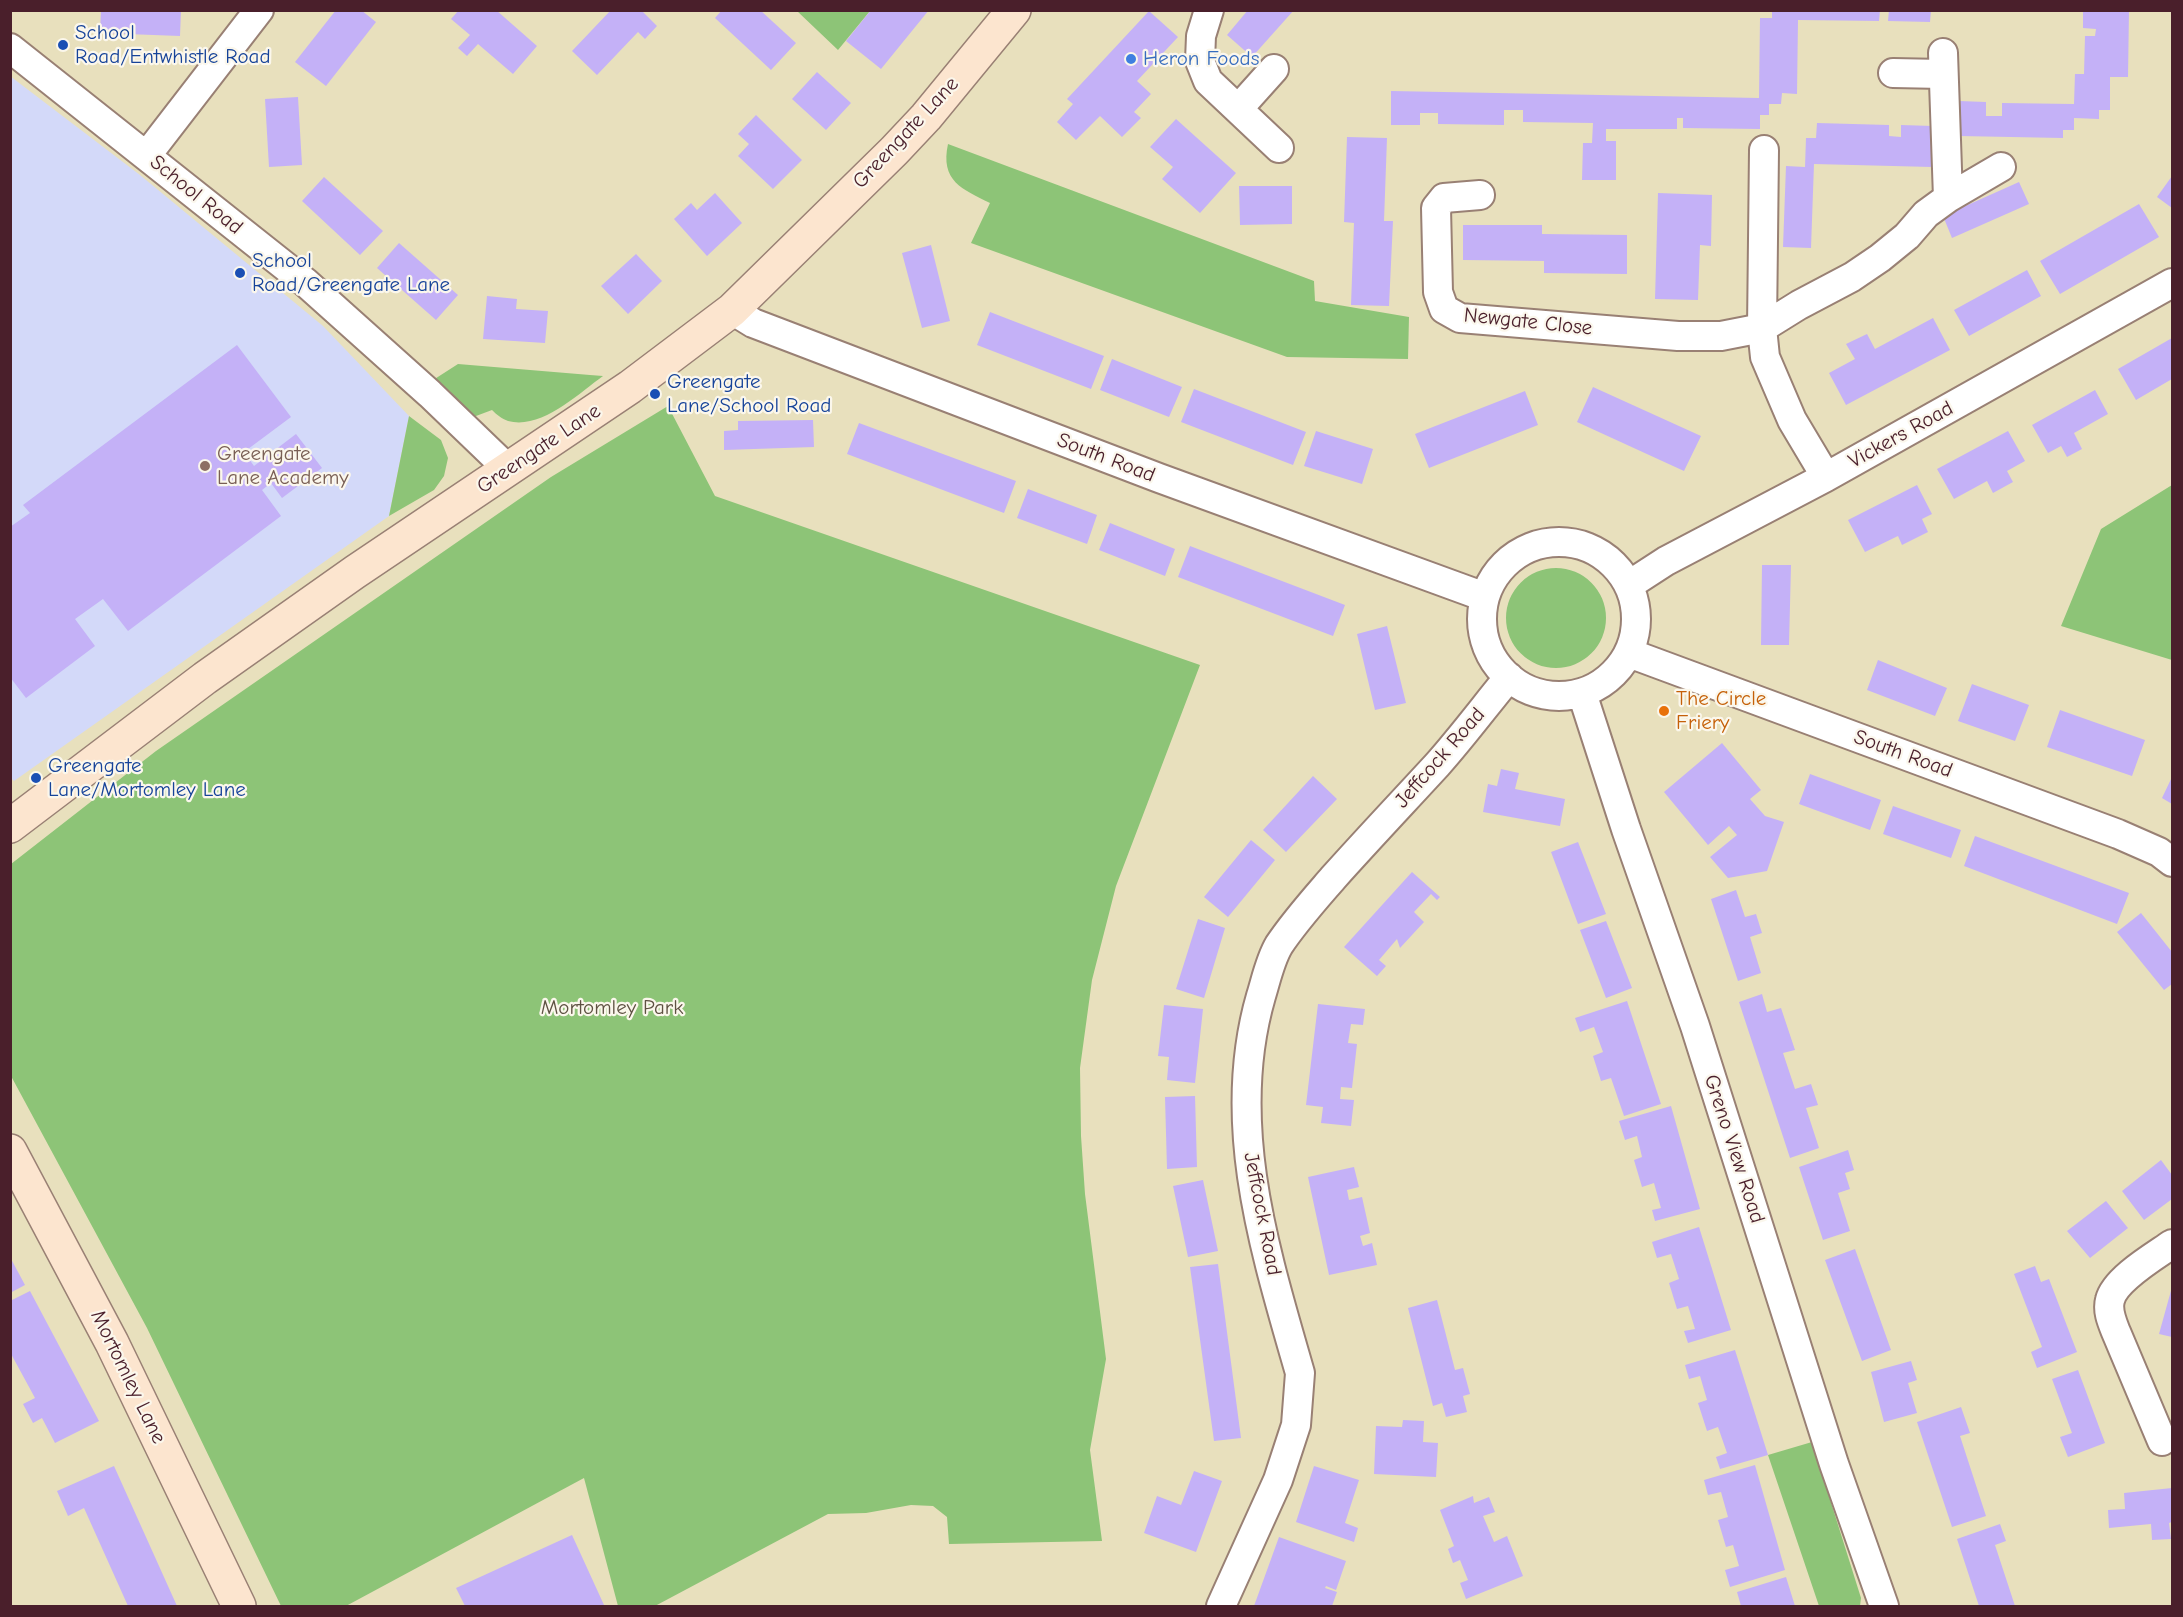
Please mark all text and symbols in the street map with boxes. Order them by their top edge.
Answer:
place label: School Road/Entwhistle Road [75,20,271,70]
marker: School Road/Entwhistle Road [56,38,70,52]
place label: Heron Foods [1143,46,1259,72]
marker: Heron Foods [1124,52,1138,66]
street label: Greengate Lane [848,72,964,194]
street label: School Road [144,150,248,240]
place label: School Road/Greengate Lane [252,248,450,298]
marker: School Road/Greengate Lane [233,266,247,280]
street label: Newgate Close [1463,303,1593,341]
place label: Greengate Lane/School Road [667,369,831,419]
marker: Greengate Lane/School Road [648,387,662,401]
street label: Vickers Road [1844,396,1958,474]
street label: Greengate Lane [472,398,606,500]
street label: South Road [1053,428,1159,488]
place label: Greengate Lane Academy [217,441,349,491]
marker: Greengate Lane Academy [198,459,212,473]
place label: The Circle Friery [1676,686,1766,736]
street label: Jeffcock Road [1390,703,1490,813]
marker: The Circle Friery [1657,704,1671,718]
street label: South Road [1850,725,1956,783]
place label: Greengate Lane/Mortomley Lane [48,753,246,803]
marker: Greengate Lane/Mortomley Lane [29,771,43,785]
park label: Mortomley Park [541,995,683,1021]
street label: Greno View Road [1698,1072,1770,1226]
street label: Jeffcock Road [1238,1150,1286,1278]
street label: Mortomley Lane [85,1306,171,1448]

